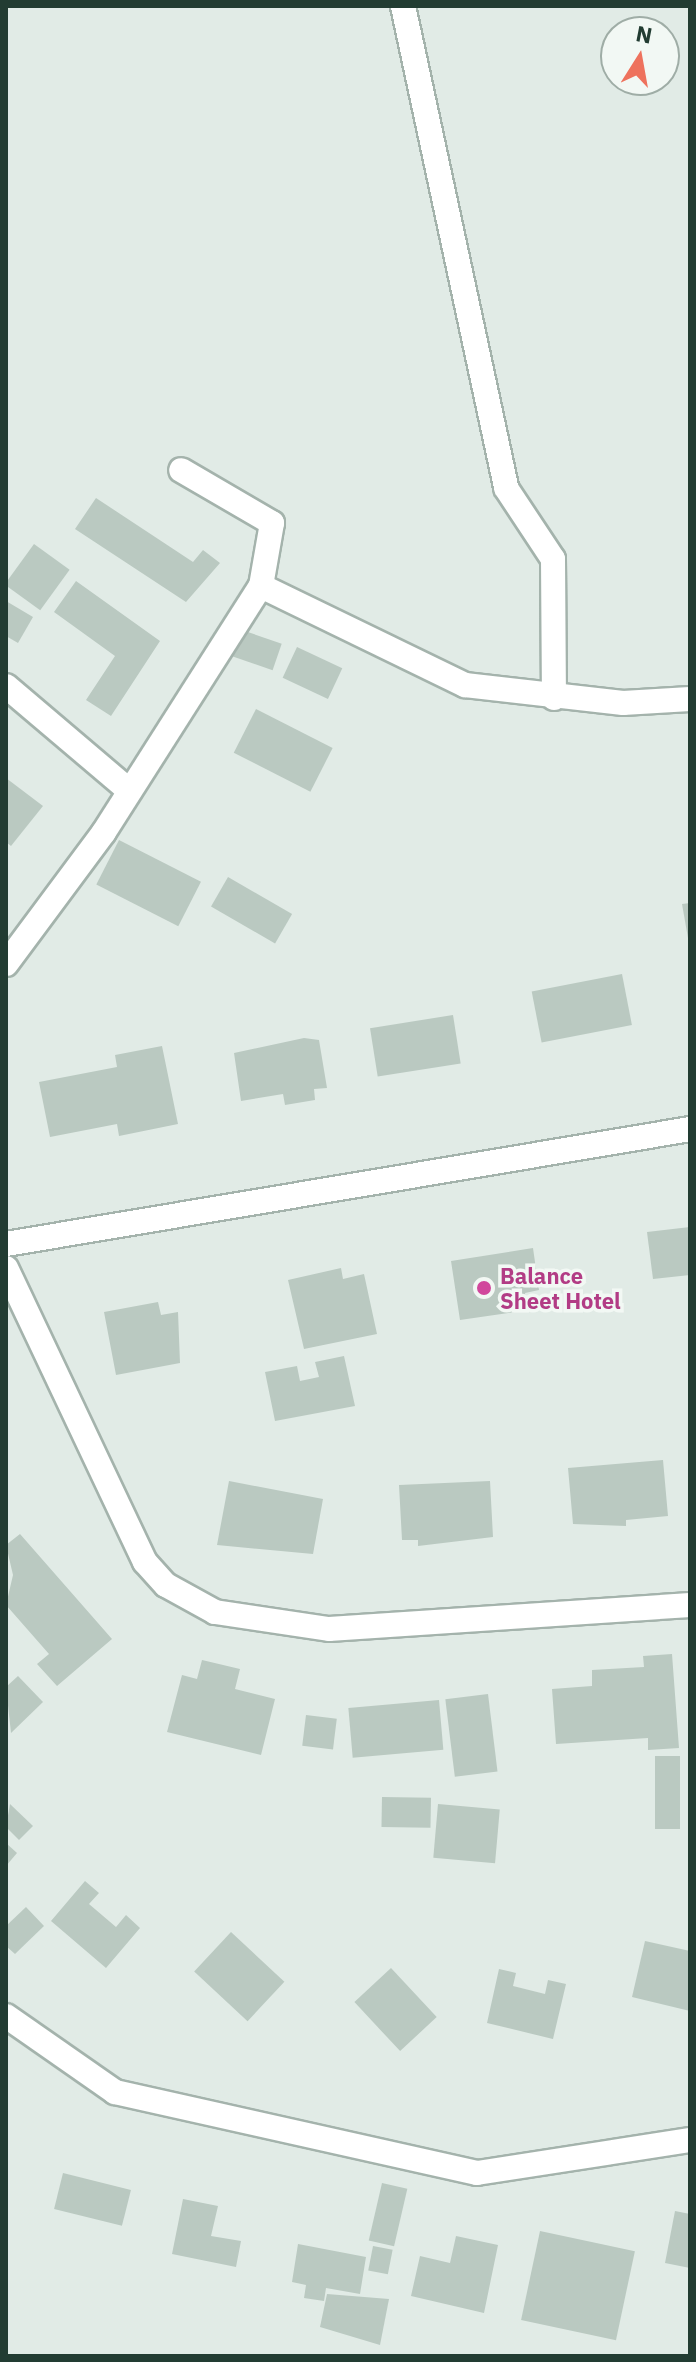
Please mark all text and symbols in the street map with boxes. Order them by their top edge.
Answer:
north arrow [600,16,680,96]
text: N [634,18,655,50]
place label: Balance Sheet Hotel [500,1262,621,1314]
marker: Balance Sheet Hotel [475,1279,493,1297]

